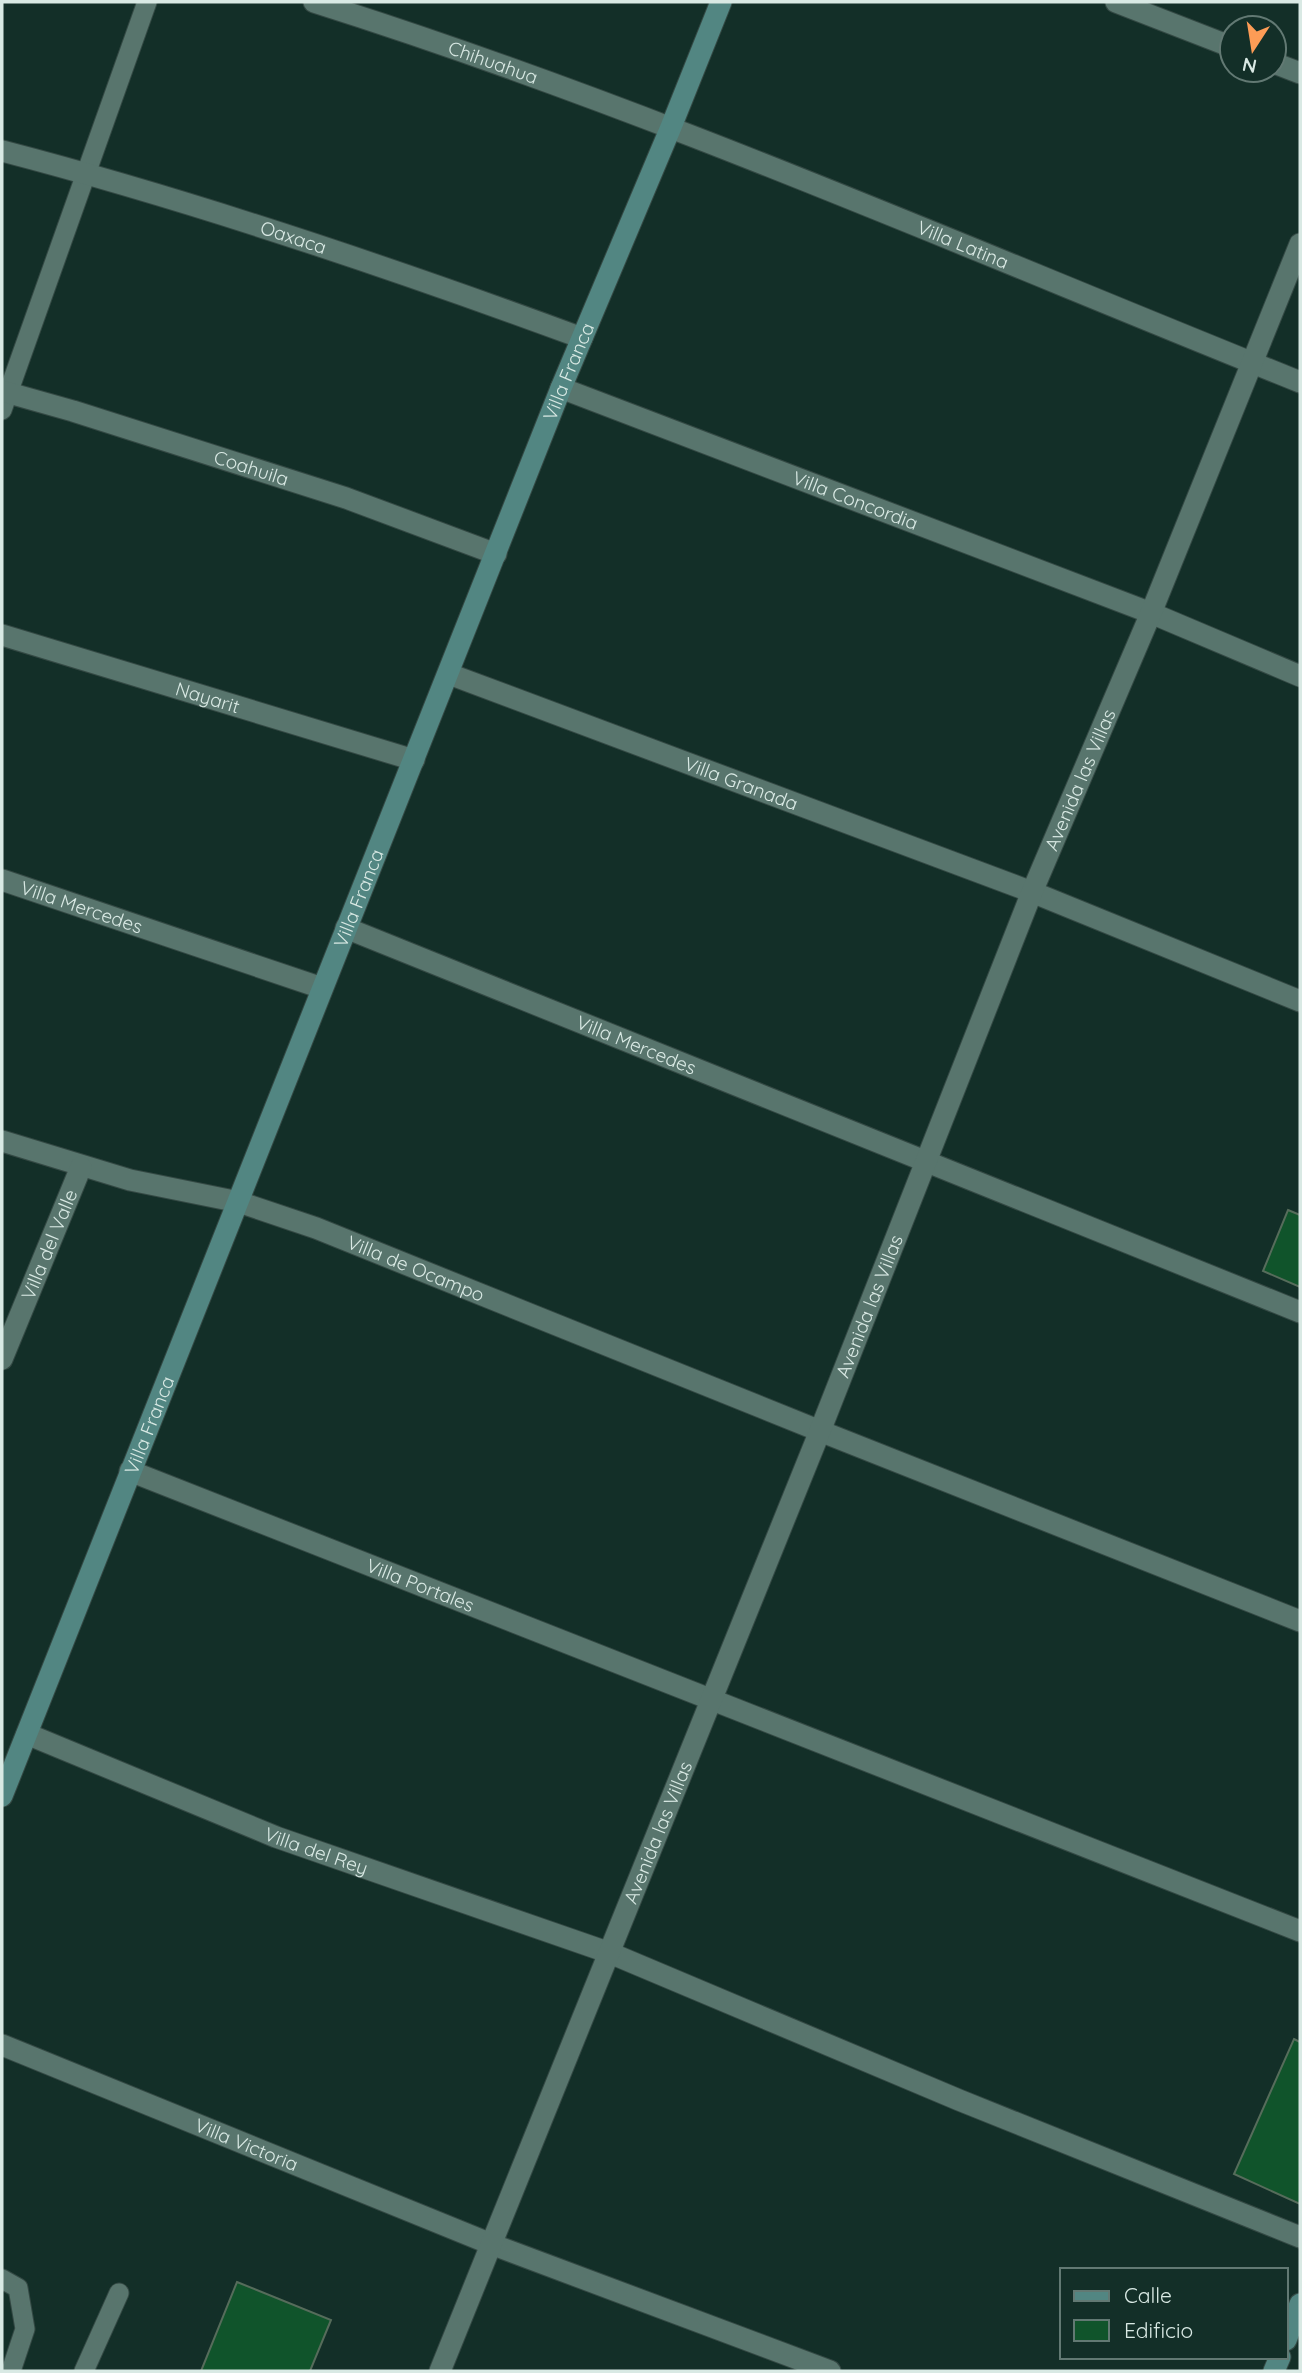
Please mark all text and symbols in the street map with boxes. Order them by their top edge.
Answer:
north arrow [1218,14,1288,84]
street label: Chihuahua [445,35,541,89]
text: N [1240,52,1259,79]
street label: Oaxaca [257,215,330,259]
street label: Villa Latina [914,215,1012,274]
street label: Villa Franca [537,319,599,424]
street label: Coahuila [211,445,292,491]
street label: Villa Concordia [789,465,921,535]
street label: Nayarit [173,676,243,718]
street label: Avenida las Villas [1039,705,1121,854]
street label: Villa Granada [681,751,801,815]
street label: Villa Franca [328,846,389,951]
street label: Villa Mercedes [17,875,146,939]
street label: Villa Mercedes [573,1010,700,1080]
street label: Villa del Valle [16,1186,83,1303]
street label: Villa de Ocampo [344,1230,488,1307]
street label: Avenida las Villas [830,1231,908,1381]
street label: Villa Franca [119,1373,180,1478]
street label: Villa Portales [363,1553,478,1617]
street label: Avenida las Villas [618,1757,697,1907]
street label: Villa del Rey [261,1822,371,1880]
street label: Villa Victoria [191,2113,302,2176]
legend [1060,2268,1288,2359]
text: Calle [1124,2282,1172,2308]
text: Edificio [1124,2317,1193,2343]

